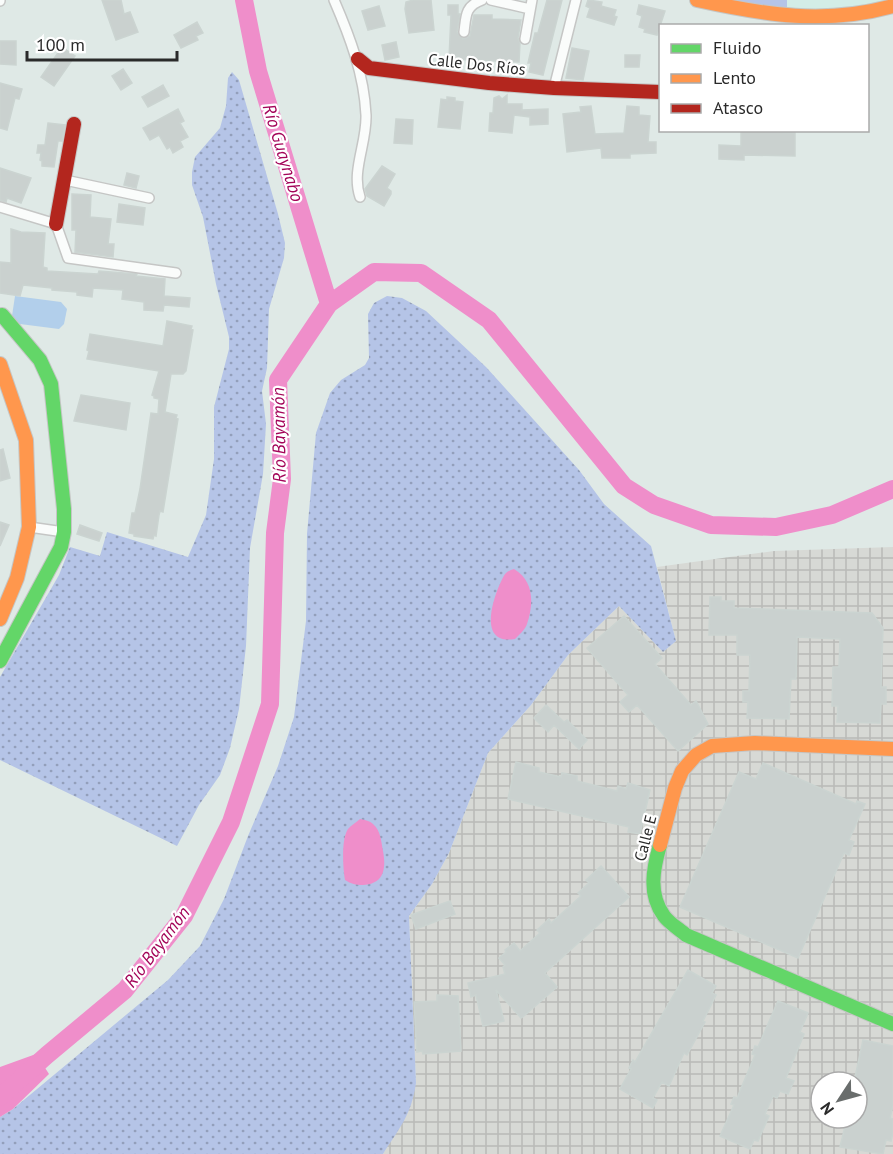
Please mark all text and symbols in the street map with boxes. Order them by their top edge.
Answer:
scale bar [27,24,177,62]
legend [659,24,869,132]
text: 100 m [36,33,85,56]
text: Fluido [713,36,761,59]
street label: Calle Dos Ríos [427,49,527,79]
text: Lento [713,66,756,89]
text: Atasco [713,96,763,119]
water label: Río Guaynabo [258,101,309,205]
water label: Río Bayamón [266,387,291,483]
street label: Calle E [630,813,660,863]
water label: Río Bayamón [119,902,195,992]
north arrow [809,1070,869,1130]
text: N [816,1099,838,1119]

